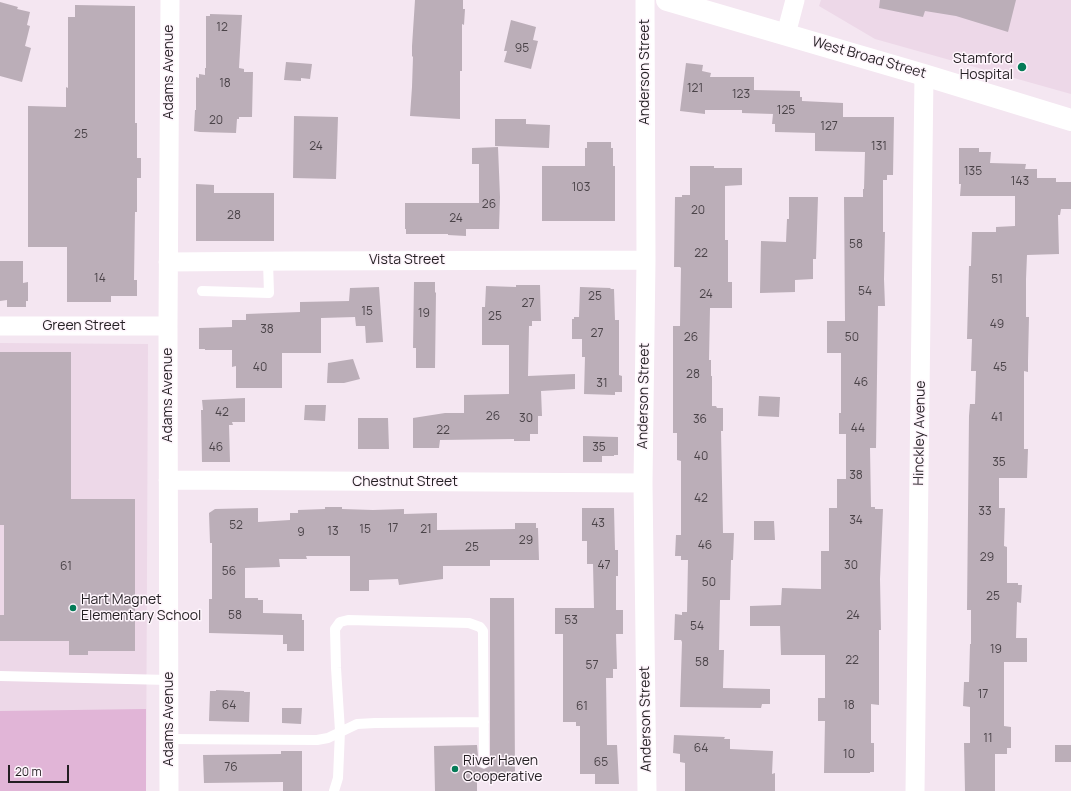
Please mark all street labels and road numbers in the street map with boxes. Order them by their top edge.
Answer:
street label: Anderson Street [637,19,653,125]
street label: Adams Avenue [161,25,177,119]
street label: West Broad Street [810,34,928,82]
street label: Vista Street [369,252,445,268]
street label: Green Street [42,318,126,334]
street label: Anderson Street [635,343,653,449]
street label: Adams Avenue [160,348,176,442]
street label: Hinckley Avenue [911,380,929,486]
street label: Chestnut Street [352,474,458,490]
street label: Anderson Street [637,666,655,772]
street label: Adams Avenue [161,672,177,766]

